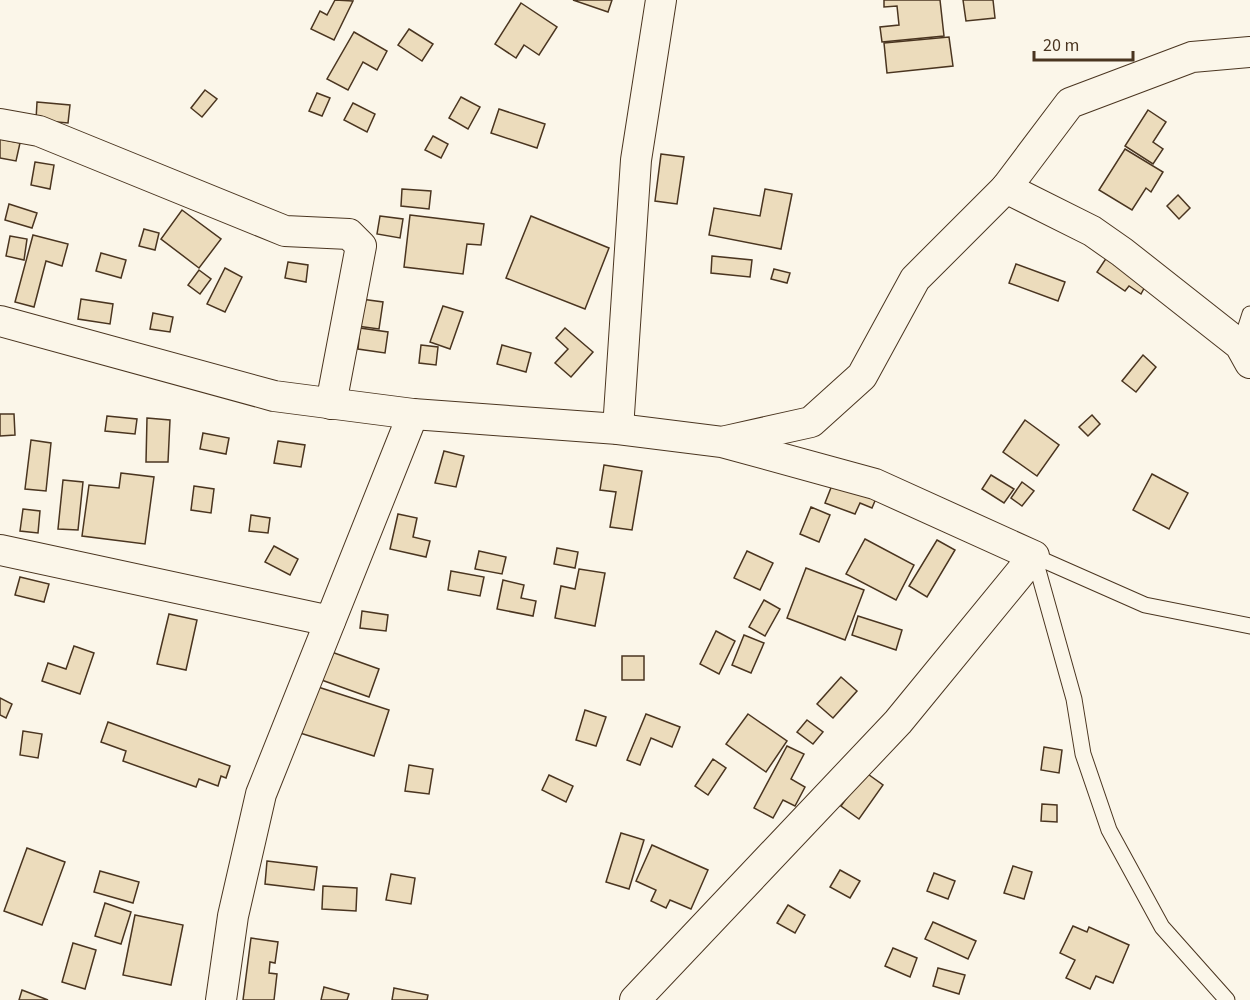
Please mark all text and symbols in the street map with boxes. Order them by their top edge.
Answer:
scale bar [1034,24,1133,62]
text: 20 m [1043,33,1079,58]

